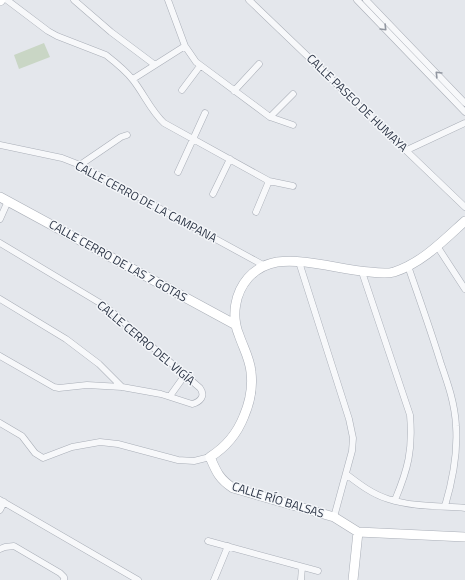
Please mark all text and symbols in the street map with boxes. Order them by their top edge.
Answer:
one-way arrow [380,23,387,31]
street label: CALLE PASEO DE HUMAYA [302,49,412,156]
one-way arrow [436,72,443,79]
street label: CALLE CERRO DE LA CAMPANA [72,156,221,247]
street label: CALLE CERRO DE LAS 7 GOTAS [46,215,191,307]
street label: CALLE CERRO DEL VIGÍA [93,296,200,389]
street label: CALLE RÍO BALSAS [230,476,327,523]

